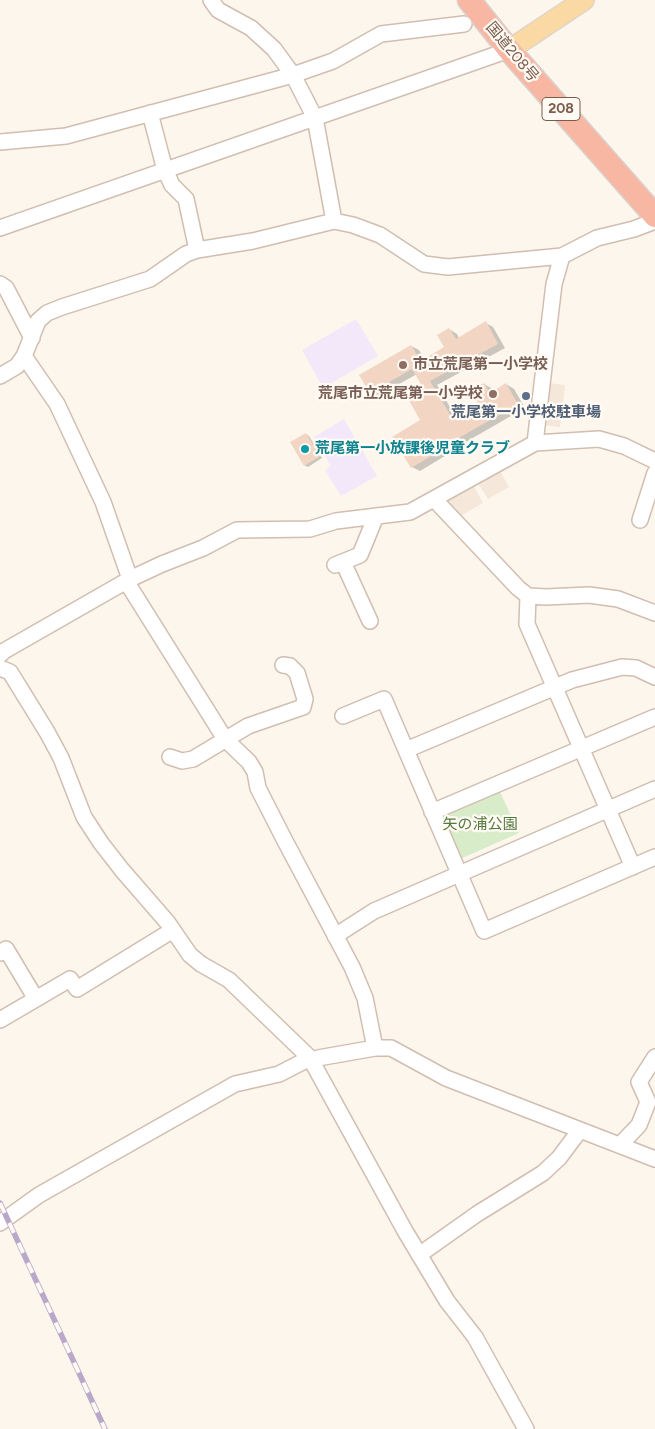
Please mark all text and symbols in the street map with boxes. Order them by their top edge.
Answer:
street label: 国道208号 [482,19,542,85]
road number: 208 [542,98,580,120]
place label: 市立荒尾第一小学校 [413,356,548,374]
marker: 市立荒尾第一小学校 [397,359,409,371]
place label: 荒尾市立荒尾第一小学校 [318,385,483,403]
marker: 荒尾市立荒尾第一小学校 [487,388,499,400]
marker: 荒尾第一小学校駐車場 [520,390,532,402]
place label: 荒尾第一小学校駐車場 [451,404,601,422]
place label: 荒尾第一小放課後児童クラブ [315,440,510,458]
marker: 荒尾第一小放課後児童クラブ [299,443,311,455]
park label: 矢の浦公園 [443,816,517,834]

